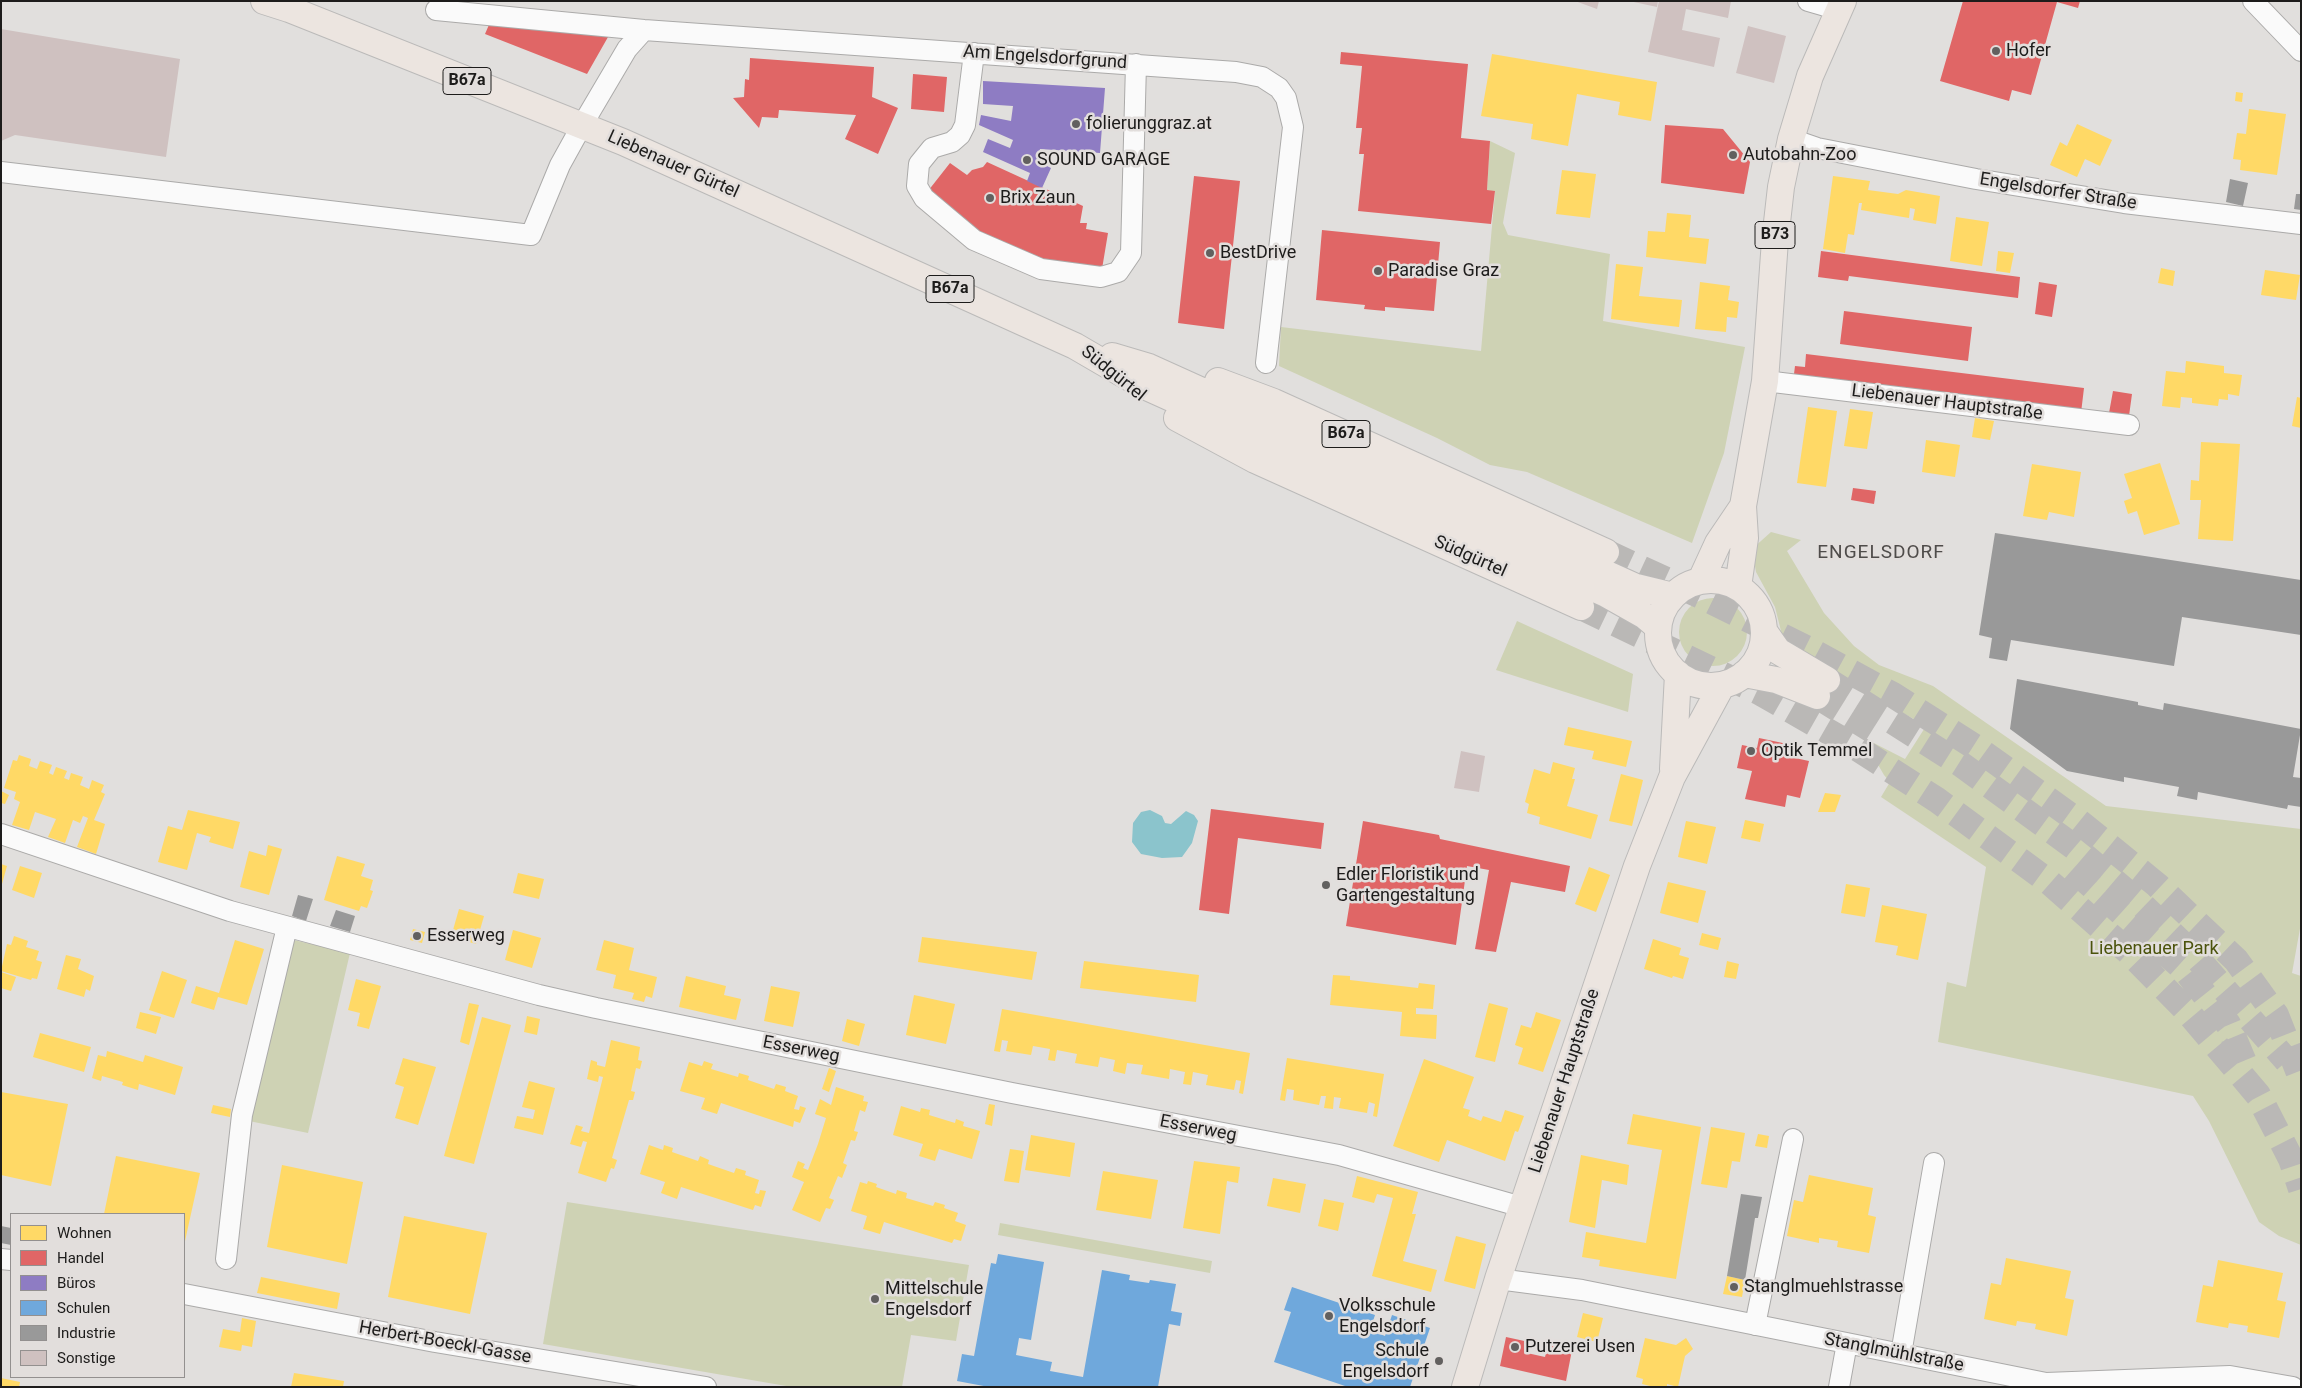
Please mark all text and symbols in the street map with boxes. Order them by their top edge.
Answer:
place label: Hofer [2006,40,2051,62]
street label: Am Engelsdorfgrund [962,41,1128,75]
marker: Hofer [1990,45,2002,57]
road number: B67a [443,68,491,94]
place label: folierunggraz.at [1086,113,1212,135]
marker: folierunggraz.at [1070,118,1082,130]
street label: Liebenauer Gürtel [604,126,742,204]
place label: Autobahn-Zoo [1743,144,1856,166]
place label: SOUND GARAGE [1037,149,1170,171]
marker: Autobahn-Zoo [1727,149,1739,161]
marker: SOUND GARAGE [1021,154,1033,166]
street label: Engelsdorfer Straße [1978,169,2138,215]
place label: Brix Zaun [1000,187,1076,209]
marker: Brix Zaun [984,192,996,204]
road number: B73 [1755,222,1795,248]
place label: BestDrive [1220,242,1296,264]
marker: BestDrive [1204,247,1216,259]
place label: Paradise Graz [1388,260,1499,282]
marker: Paradise Graz [1372,265,1384,277]
road number: B67a [926,276,974,302]
street label: Südgürtel [1076,341,1150,407]
street label: Liebenauer Hauptstraße [1850,381,2044,425]
road number: B67a [1322,420,1370,448]
street label: Südgürtel [1430,531,1510,583]
district label: ENGELSDORF [1816,542,1946,564]
place label: Optik Temmel [1761,740,1872,762]
marker: Optik Temmel [1745,745,1757,757]
place label: Edler Floristik und Gartengestaltung [1336,864,1479,906]
marker: Edler Floristik und Gartengestaltung [1320,879,1332,891]
place label: Esserweg [427,925,505,947]
marker: Esserweg [411,930,423,942]
park label: Liebenauer Park [2089,938,2219,960]
street label: Liebenauer Hauptstraße [1525,986,1605,1176]
street label: Esserweg [761,1032,841,1068]
street label: Esserweg [1158,1111,1238,1147]
legend [10,1213,185,1378]
text: Wohnen [57,1224,111,1242]
text: Handel [57,1249,104,1267]
text: Büros [57,1274,96,1292]
place label: Stanglmuehlstrasse [1744,1276,1903,1298]
place label: Mittelschule Engelsdorf [885,1278,983,1320]
marker: Stanglmuehlstrasse [1728,1281,1740,1293]
marker: Mittelschule Engelsdorf [869,1293,881,1305]
place label: Volksschule Engelsdorf [1339,1295,1436,1338]
text: Schulen [57,1299,110,1317]
marker: Volksschule Engelsdorf [1323,1310,1335,1322]
street label: Herbert-Boeckl-Gasse [357,1317,533,1369]
text: Industrie [57,1324,115,1342]
street label: Stanglmühlstraße [1822,1329,1966,1377]
place label: Putzerei Usen [1525,1336,1635,1358]
place label: Schule Engelsdorf [1343,1340,1429,1382]
marker: Putzerei Usen [1509,1341,1521,1353]
text: Sonstige [57,1349,115,1367]
marker: Schule Engelsdorf [1433,1355,1445,1367]

